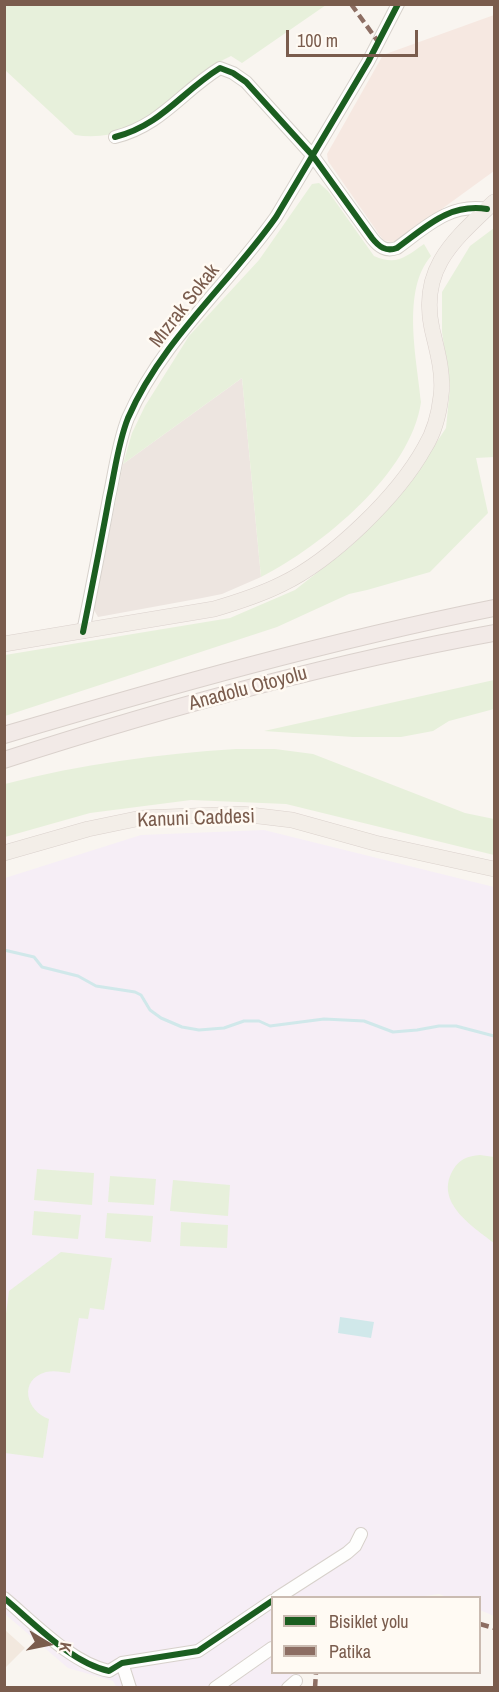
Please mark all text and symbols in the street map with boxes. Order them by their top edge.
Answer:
scale bar [289,18,421,56]
text: 100 m [297,28,338,53]
street label: Mızrak Sokak [145,259,225,353]
street label: Anadolu Otoyolu [186,662,310,716]
street label: Kanuni Caddesi [137,805,255,833]
legend [271,1596,481,1674]
text: Bisiklet yolu [329,1609,409,1634]
north arrow [18,1614,78,1674]
text: Patika [329,1639,371,1664]
text: K [54,1641,77,1654]

